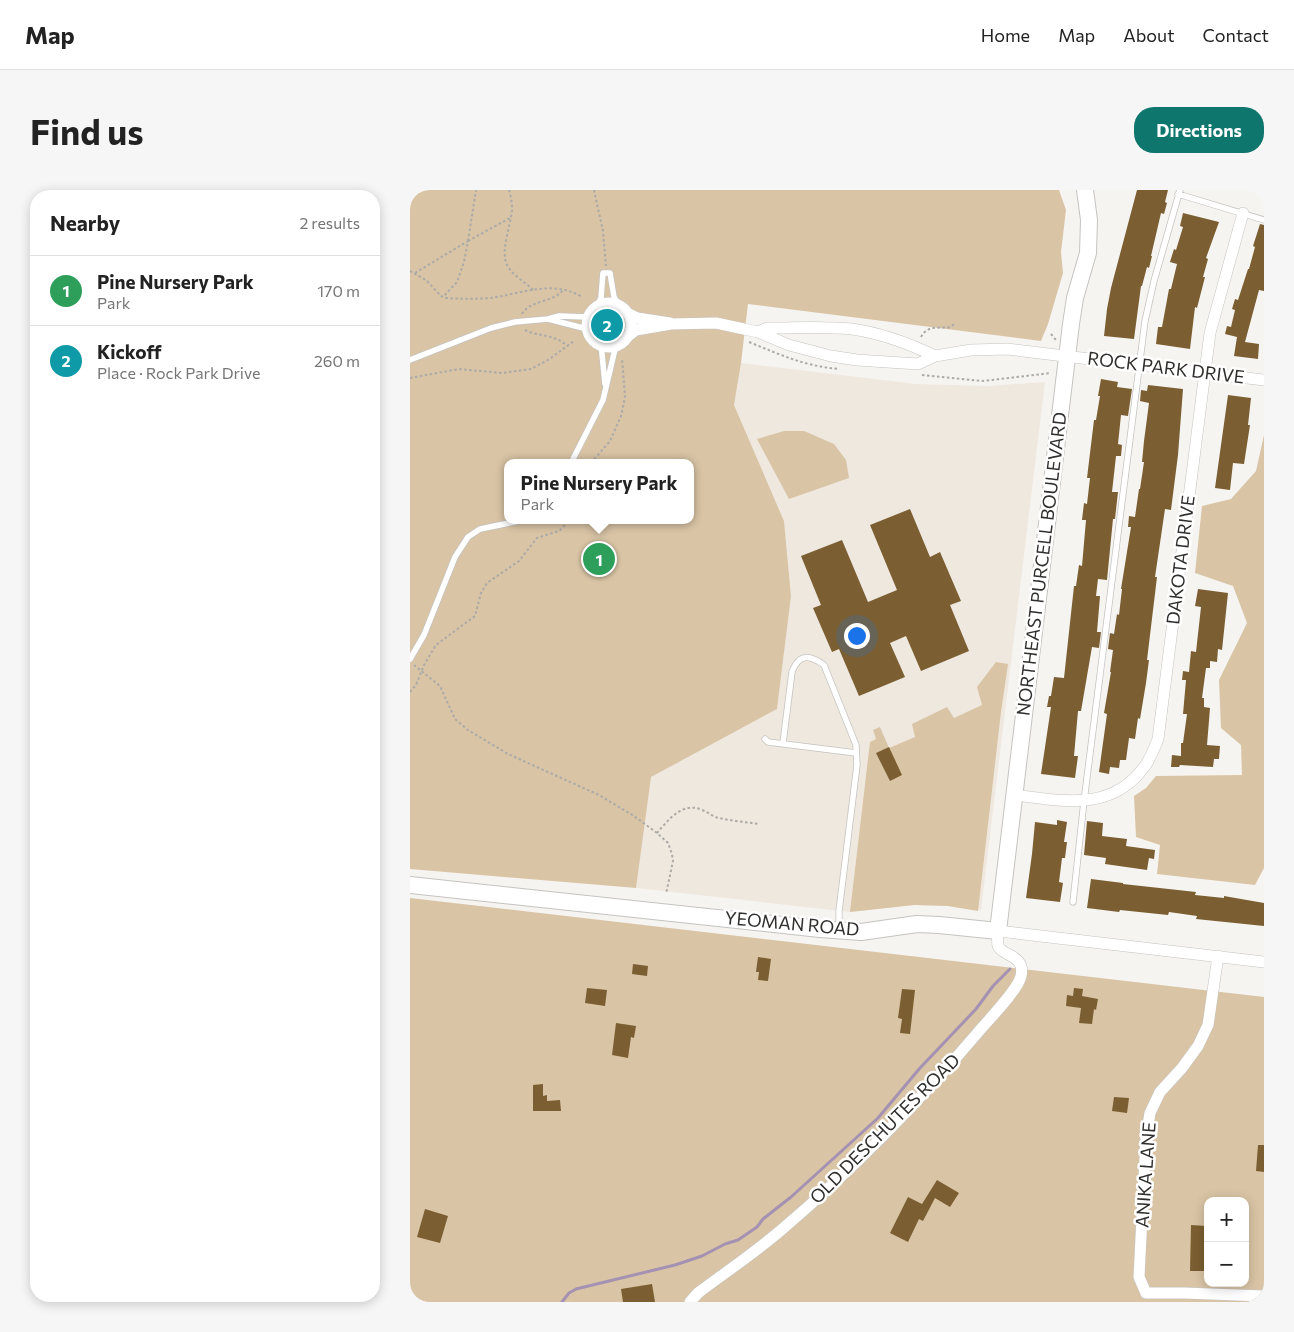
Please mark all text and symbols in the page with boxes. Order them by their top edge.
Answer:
text: Map [25,20,75,49]
text: Home [981,24,1030,46]
text: Map [1058,24,1095,46]
text: About [1123,24,1175,46]
text: Contact [1203,24,1269,46]
button: Directions [1134,107,1264,153]
text: Find us [30,109,144,152]
text: Nearby [50,210,120,235]
text: 2 results [299,213,360,232]
text: Pine Nursery Park [97,270,254,293]
text: 1 [62,281,70,300]
text: 170 m [317,281,360,300]
text: Park [97,293,130,312]
pin: 2 [591,306,623,344]
text: Kickoff [97,340,162,363]
street label: ROCK PARK DRIVE [1086,346,1246,388]
text: 2 [61,351,71,370]
text: 260 m [314,351,360,370]
text: Place · Rock Park Drive [97,363,260,382]
street label: NORTHEAST PURCELL BOULEVARD [1011,411,1071,717]
popup [504,459,694,524]
text: Pine Nursery Park [521,471,677,494]
text: Park [521,494,554,513]
street label: DAKOTA DRIVE [1161,494,1199,626]
pin: 1 [583,540,615,578]
your location [844,623,870,649]
street label: YEOMAN ROAD [724,906,860,940]
street label: OLD DESCHUTES ROAD [805,1049,964,1208]
street label: ANIKA LANE [1130,1121,1160,1229]
map controls [1204,1197,1249,1287]
button: + [1204,1197,1249,1242]
button: − [1204,1242,1249,1287]

